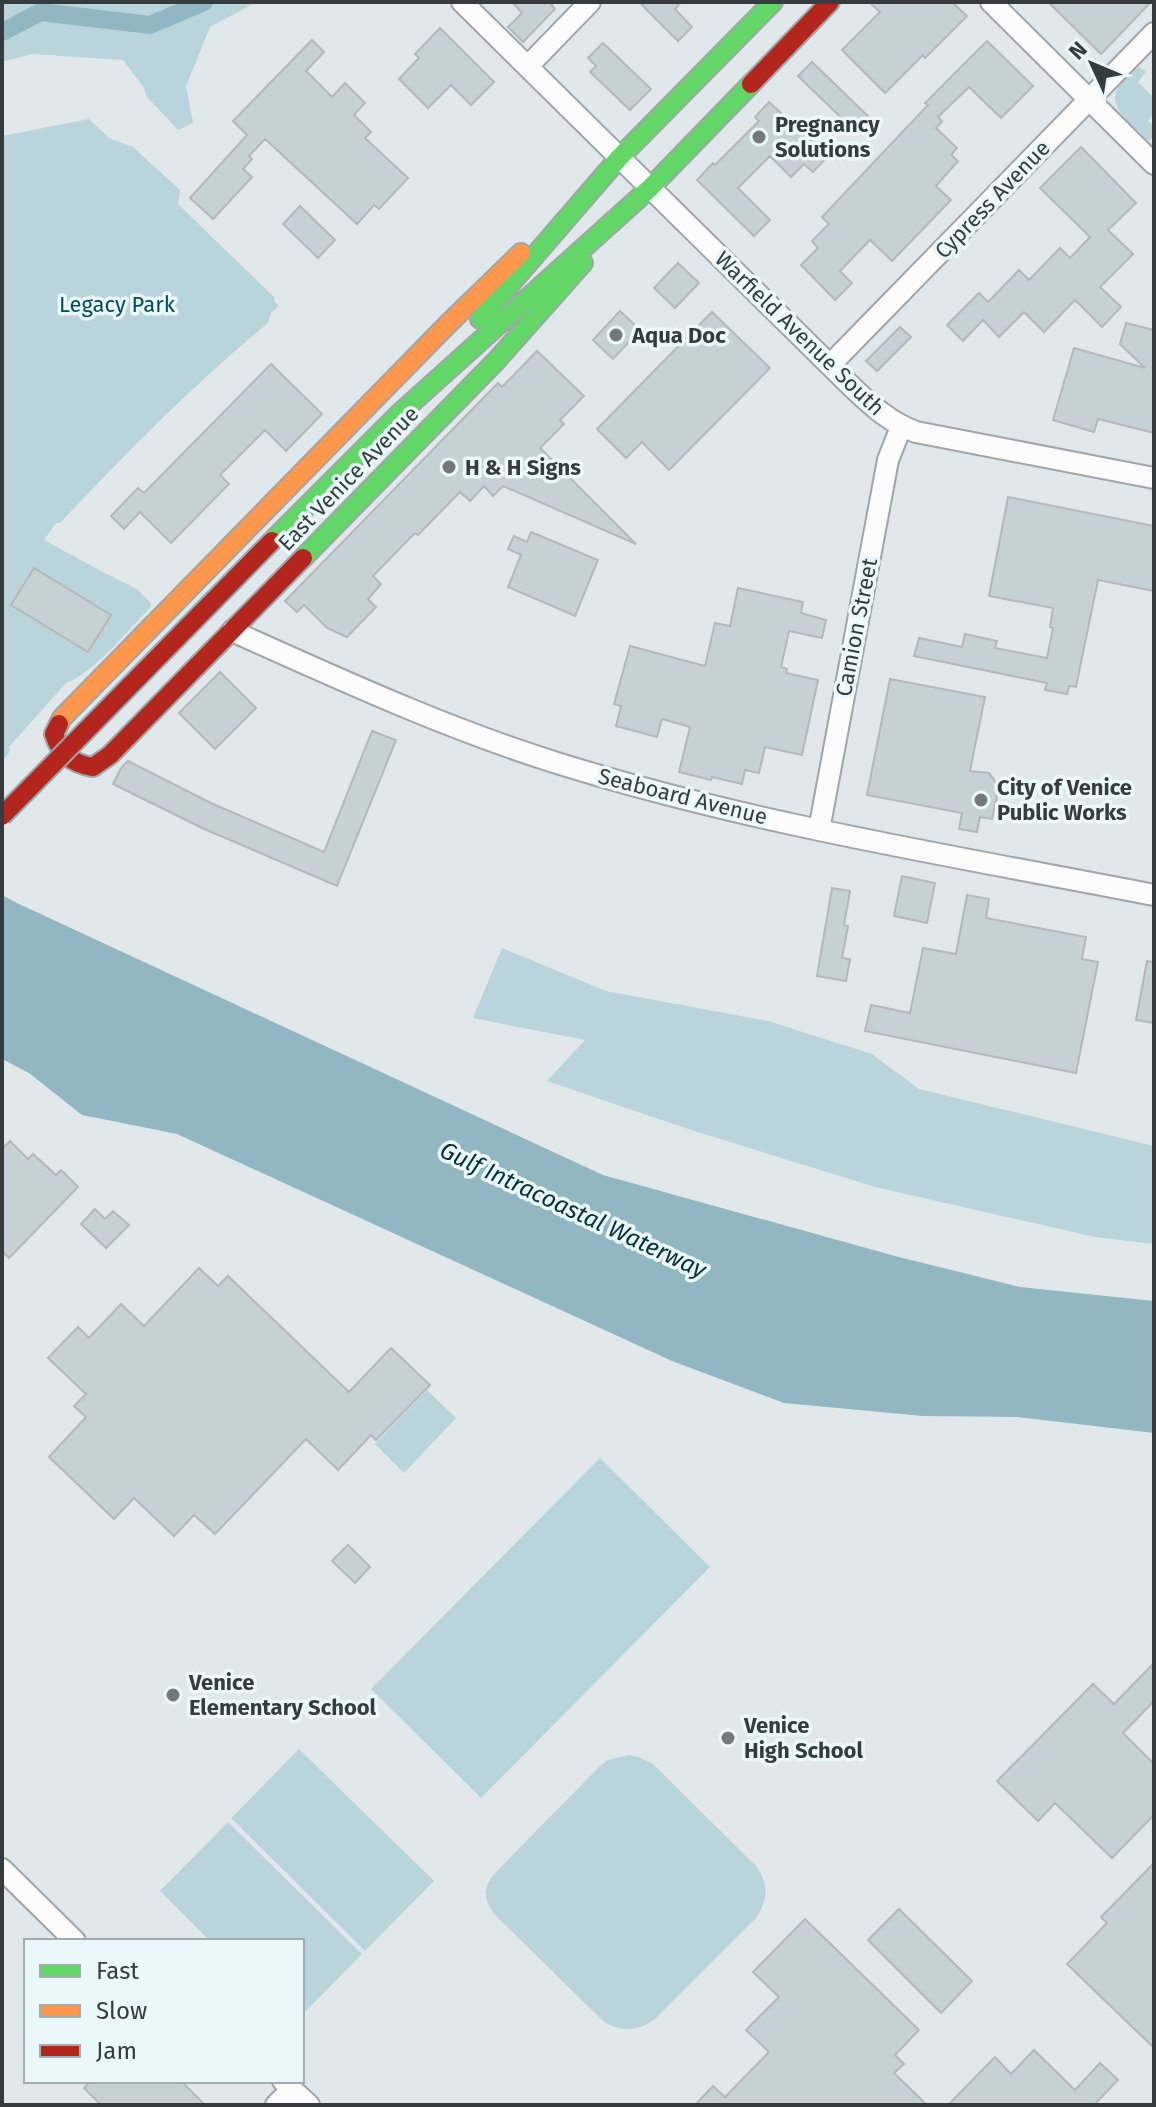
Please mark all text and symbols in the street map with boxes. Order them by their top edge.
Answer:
north arrow [1052,24,1132,104]
text: N [1063,36,1093,65]
place label: Pregnancy Solutions [775,111,880,163]
marker: Pregnancy Solutions [750,128,768,146]
street label: Cypress Avenue [929,135,1056,264]
street label: Warfield Avenue South [709,245,890,421]
park label: Legacy Park [59,291,176,318]
place label: Aqua Doc [631,322,726,349]
marker: Aqua Doc [607,326,625,344]
street label: East Venice Avenue [272,400,424,556]
place label: H & H Signs [465,454,581,481]
marker: H & H Signs [440,458,458,476]
street label: Camion Street [830,556,883,699]
street label: Seaboard Avenue [596,762,770,831]
place label: City of Venice Public Works [997,774,1132,826]
marker: City of Venice Public Works [972,791,990,809]
water label: Gulf Intracoastal Waterway [435,1136,712,1285]
place label: Venice Elementary School [188,1669,377,1721]
marker: Venice Elementary School [164,1686,182,1704]
place label: Venice High School [743,1712,863,1764]
marker: Venice High School [719,1729,737,1747]
legend [24,1939,304,2083]
text: Fast [96,1957,139,1985]
text: Slow [96,1997,147,2025]
text: Jam [96,2037,137,2065]

